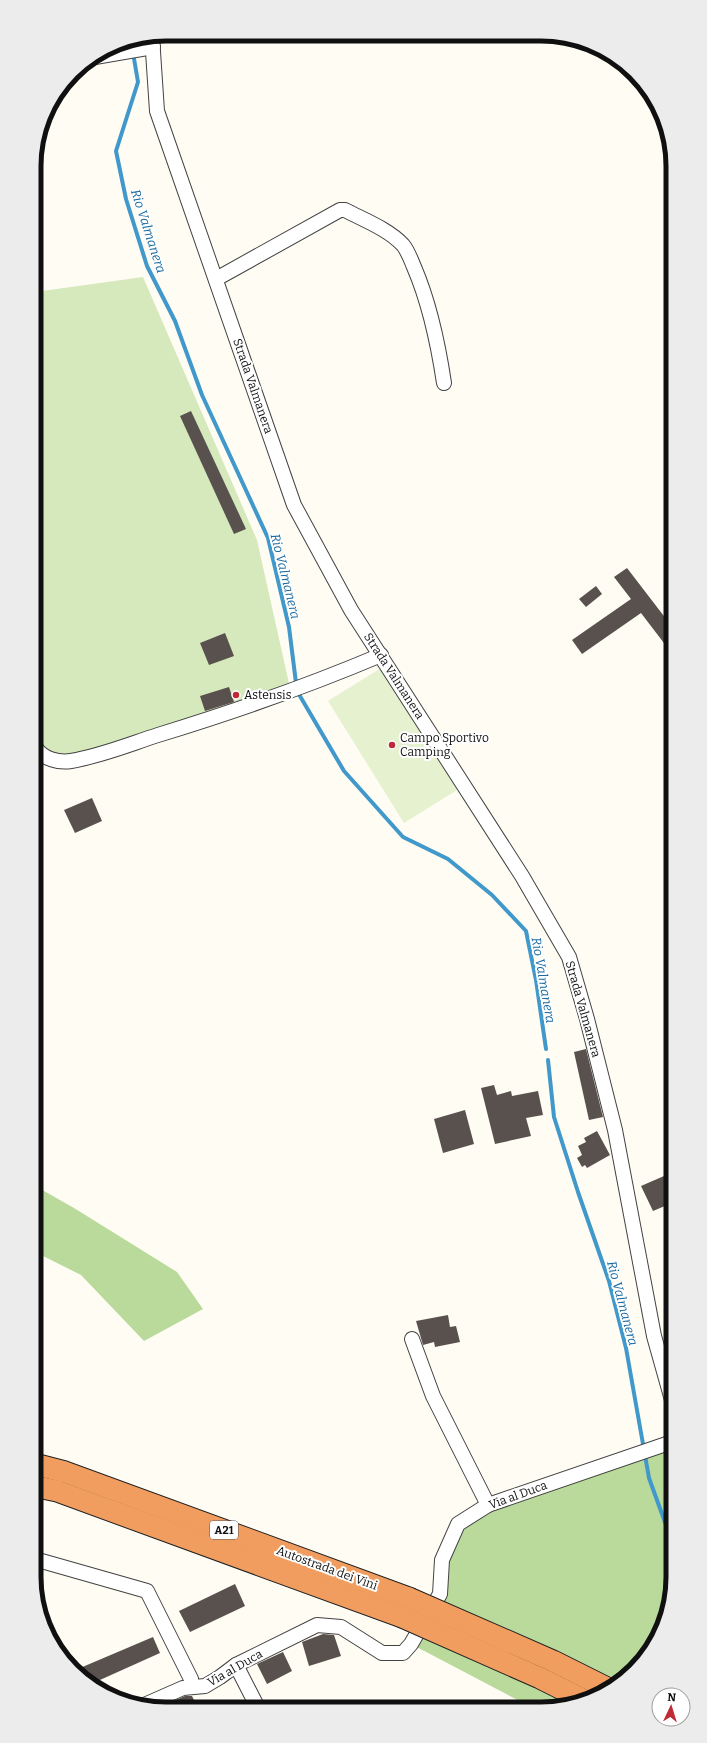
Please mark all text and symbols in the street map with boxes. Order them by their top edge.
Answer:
water label: Rio Valmanera [128,187,169,275]
street label: Strada Valmanera [230,337,276,436]
water label: Rio Valmanera [268,532,303,620]
street label: Strada Valmanera [361,630,427,722]
place label: Astensis [244,688,292,702]
marker: Astensis [231,690,241,700]
place label: Campo Sportivo Camping [400,731,489,759]
marker: Campo Sportivo Camping [387,740,397,750]
water label: Rio Valmanera [529,936,558,1024]
street label: Strada Valmanera [563,959,604,1059]
water label: Rio Valmanera [604,1259,641,1347]
street label: Via al Duca [487,1478,549,1512]
road number: A21 [210,1521,238,1539]
street label: Autostrada dei Vini [275,1543,380,1593]
street label: Via al Duca [205,1646,265,1689]
north arrow [651,1687,691,1727]
text: N [667,1691,677,1704]

